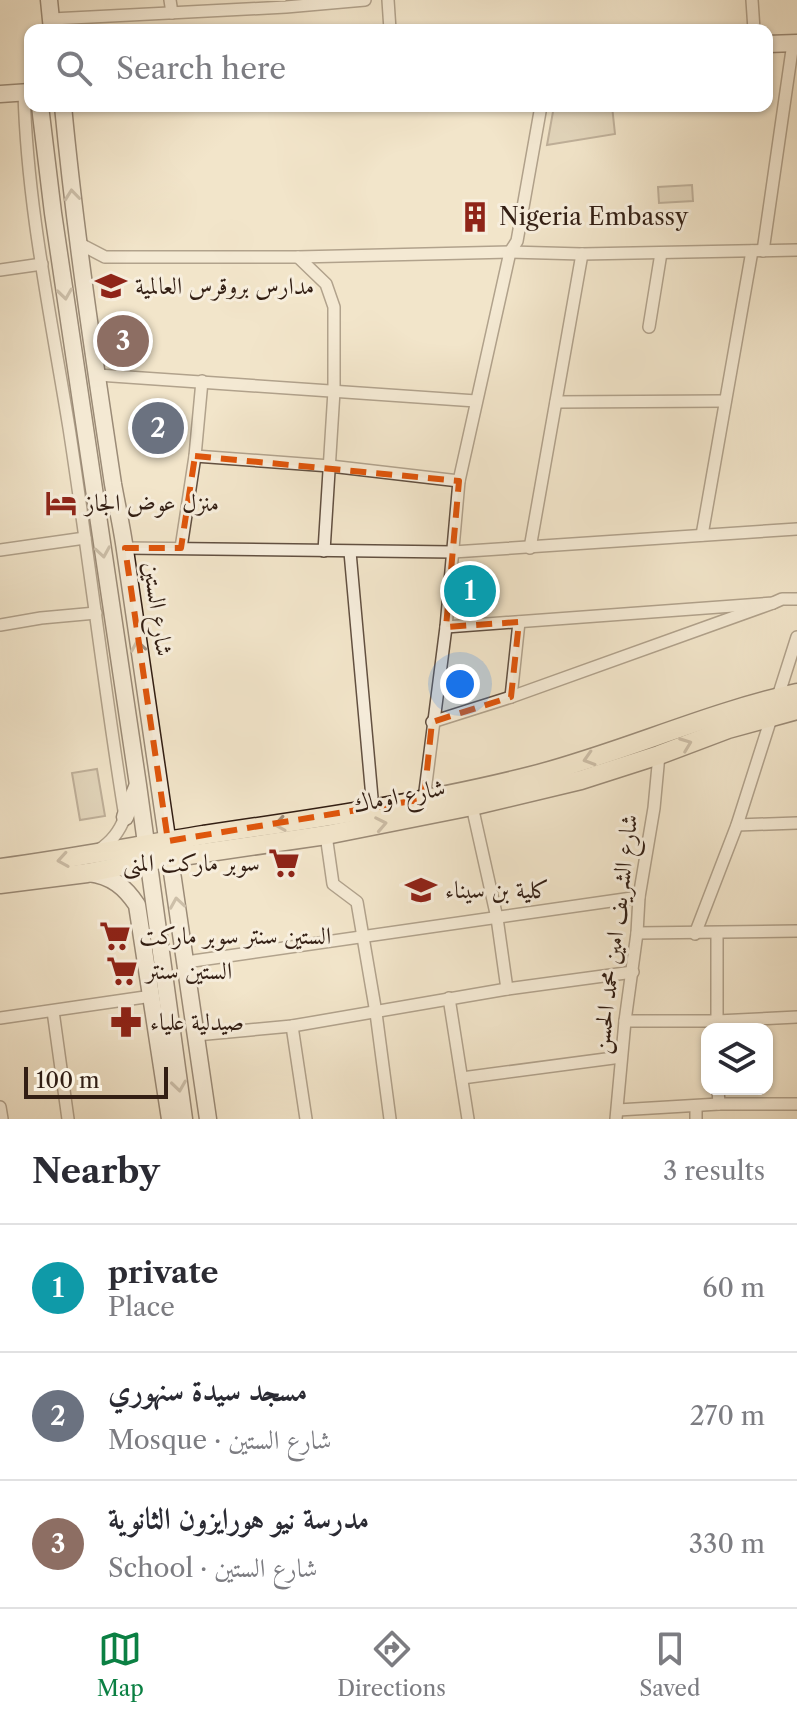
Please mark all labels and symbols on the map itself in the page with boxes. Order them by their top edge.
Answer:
one-way arrow [63,188,80,201]
building icon: Nigeria Embassy [458,200,492,234]
place label: Nigeria Embassy [499,202,689,231]
school or university icon: مدارس بروقرس العالمية [94,269,128,303]
place label: مدارس بروقرس العالمية [135,271,314,301]
one-way arrow [56,287,73,301]
pin: 3 [97,311,149,371]
pin: 2 [132,398,184,458]
hotel icon: منزل عوض الجاز [44,486,78,520]
place label: منزل عوض الجاز [83,488,219,518]
one-way arrow [93,545,110,558]
street label: شارع الستين [132,560,179,659]
pin: 1 [444,561,496,621]
one-way arrow [131,639,148,653]
your location [440,664,480,704]
one-way arrow [678,737,692,754]
one-way arrow [583,750,597,766]
street label: شارع اوماك [350,772,449,825]
street label: شارع الشريف امين محمد الحسن [585,813,650,1056]
one-way arrow [274,814,287,831]
one-way arrow [374,816,387,833]
supermarket icon: سوبر ماركت المنى [267,846,301,880]
place label: سوبر ماركت المنى [123,848,260,880]
one-way arrow [57,850,70,867]
school or university icon: كلية بن سيناء [404,873,438,907]
place label: كلية بن سيناء [445,875,549,904]
one-way arrow [169,896,186,910]
supermarket icon: الستين سنتر سوبر ماركت [98,919,132,953]
place label: الستين سنتر سوبر ماركت [139,921,331,951]
supermarket icon: الستين سنتر [105,954,139,988]
place label: الستين سنتر [143,956,232,985]
pharmacy icon: صيدلية علياء [109,1005,143,1039]
place label: صيدلية علياء [150,1007,244,1036]
scale bar [24,1063,168,1099]
one-way arrow [170,1079,187,1093]

